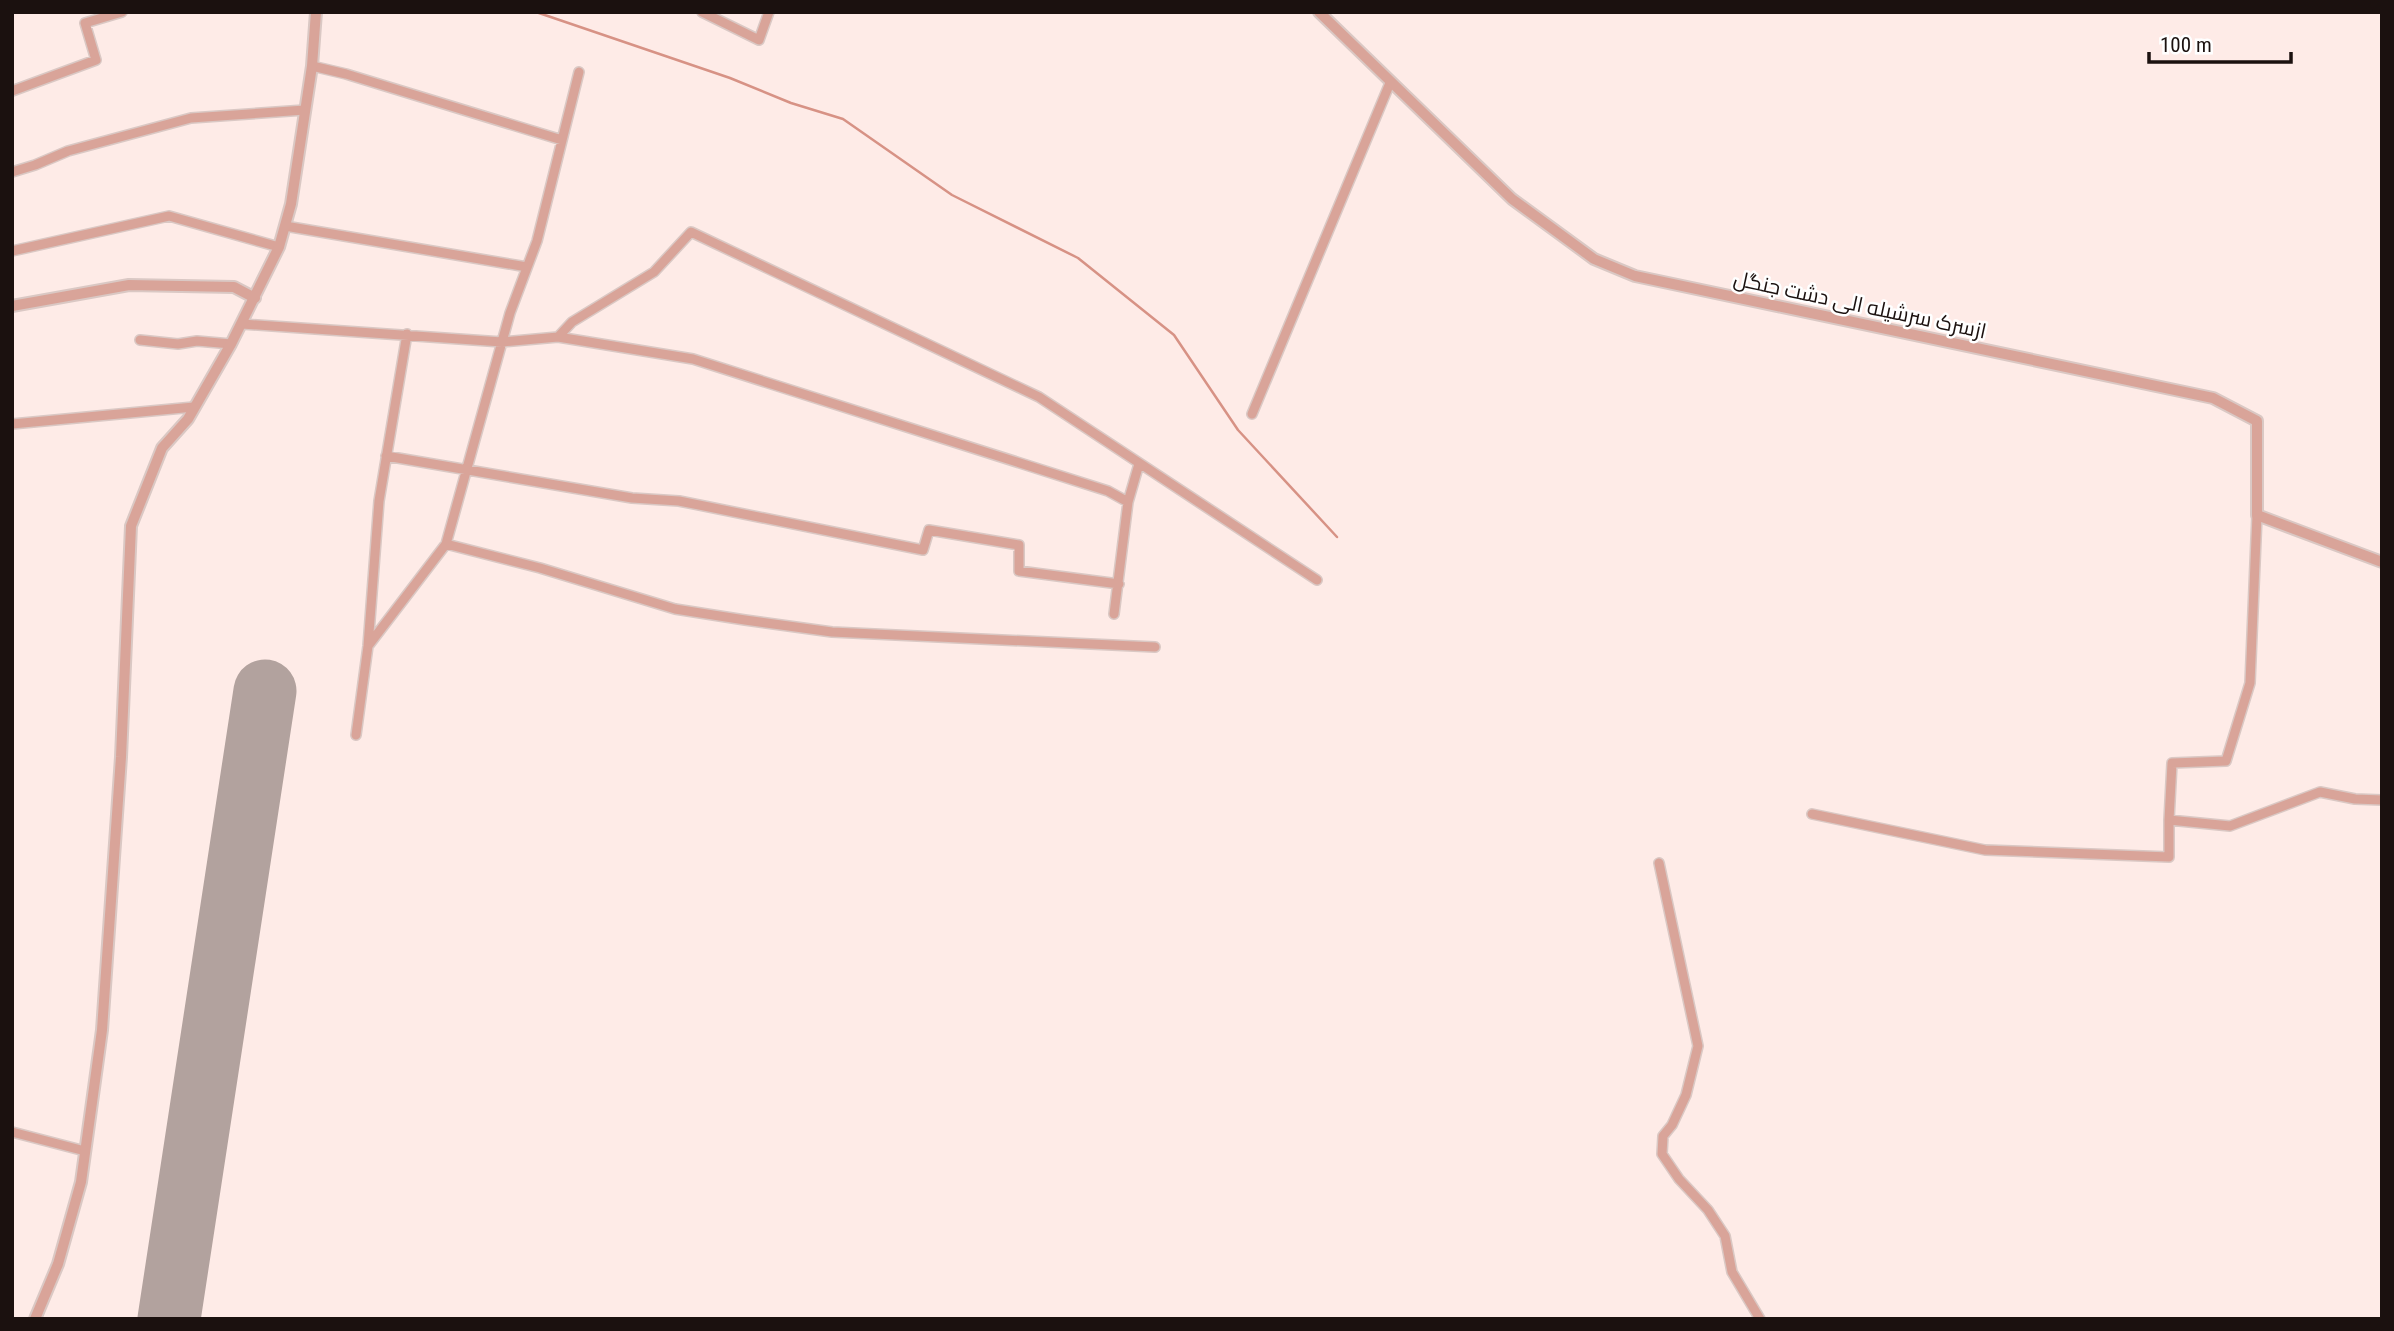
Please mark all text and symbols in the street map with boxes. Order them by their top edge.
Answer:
scale bar [2149,21,2291,65]
text: 100 m [2160,33,2212,57]
street label: ازسرک سرشیله الی دشت جنگل [1731,266,1989,345]

